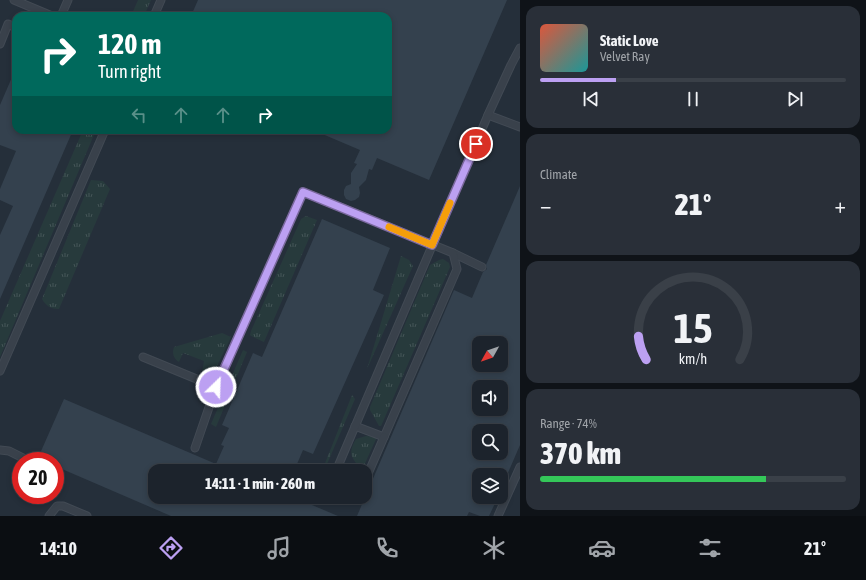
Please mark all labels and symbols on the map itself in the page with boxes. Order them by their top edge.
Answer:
pin [459,127,493,161]
north arrow [472,336,508,372]
position arrow [195,366,237,408]
speed limit sign: 20 [12,452,64,504]

